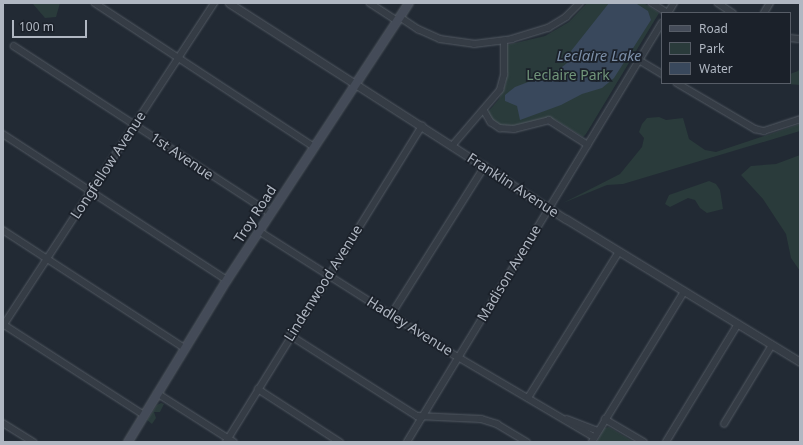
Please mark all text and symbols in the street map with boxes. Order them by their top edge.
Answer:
scale bar [14,12,89,38]
legend [661,12,791,84]
text: 100 m [19,18,54,35]
text: Road [699,20,728,37]
text: Park [699,40,724,57]
water label: Leclaire Lake [556,47,642,65]
text: Water [699,60,733,77]
park label: Leclaire Park [526,67,610,83]
street label: Longfellow Avenue [67,108,149,222]
street label: 1st Avenue [147,129,217,183]
street label: Franklin Avenue [464,149,562,221]
street label: Troy Road [230,182,280,246]
street label: Lindenwood Avenue [280,222,366,344]
street label: Madison Avenue [474,222,544,324]
street label: Hadley Avenue [364,293,456,359]

